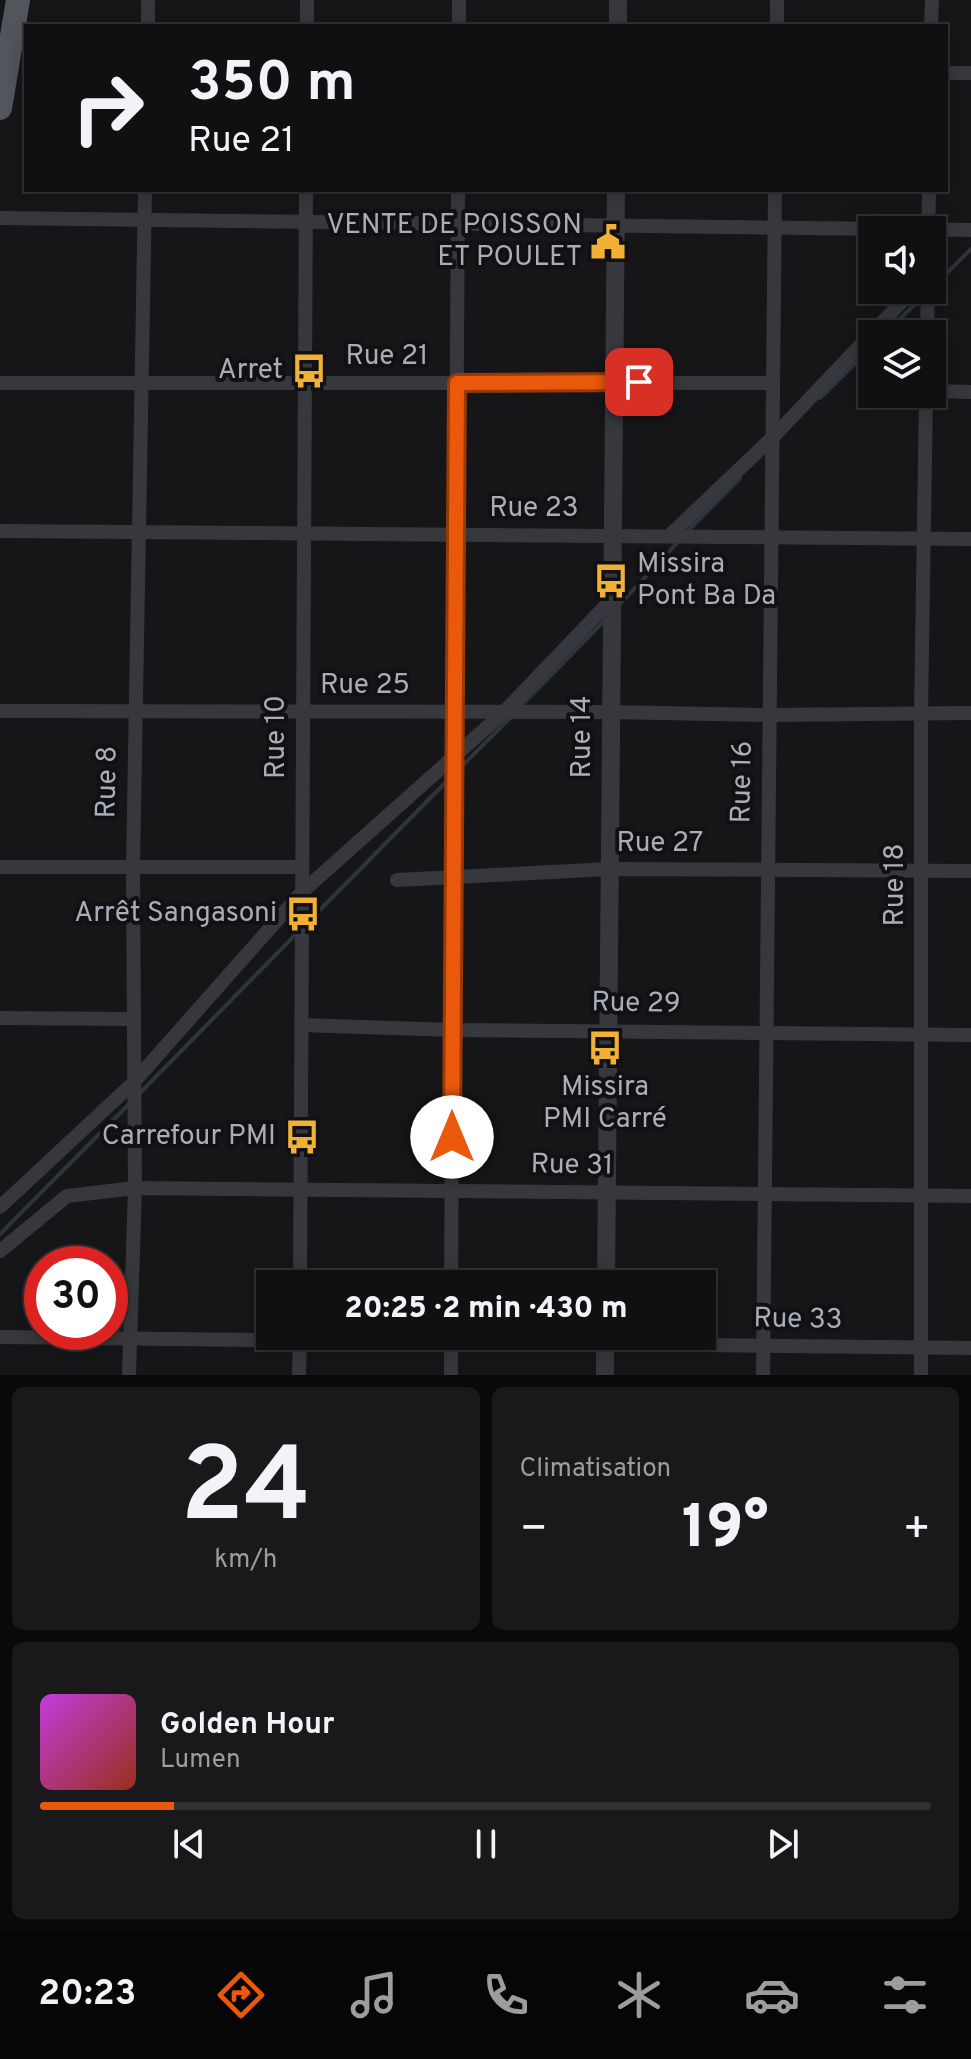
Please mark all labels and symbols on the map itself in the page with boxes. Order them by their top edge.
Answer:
place label: VENTE DE POISSON ET POULET [327,208,582,276]
public building icon: VENTE DE POISSON ET POULET [589,223,627,261]
street label: Rue 21 [345,339,429,375]
pin [605,348,673,416]
bus stop icon: Arret [290,352,328,390]
place label: Arret [218,353,283,389]
street label: Rue 23 [489,491,579,527]
place label: Missira Pont Ba Da [637,547,776,615]
bus stop icon: Missira Pont Ba Da [592,562,630,600]
street label: Rue 25 [320,668,410,704]
street label: Rue 10 [259,695,295,779]
street label: Rue 14 [565,696,601,778]
street label: Rue 16 [724,740,762,824]
street label: Rue 8 [89,745,127,819]
street label: Rue 27 [617,826,703,862]
street label: Rue 18 [878,843,914,927]
bus stop icon: Arrêt Sangasoni [284,895,322,933]
place label: Arrêt Sangasoni [74,896,277,932]
street label: Rue 29 [591,985,681,1023]
bus stop icon: Missira PMI Carré [586,1029,624,1067]
place label: Missira PMI Carré [543,1070,667,1138]
position arrow [410,1095,494,1179]
bus stop icon: Carrefour PMI [283,1118,321,1156]
place label: Carrefour PMI [102,1119,276,1155]
street label: Rue 31 [530,1147,614,1185]
speed limit sign: 30 [24,1246,128,1350]
street label: Rue 33 [753,1301,843,1339]

